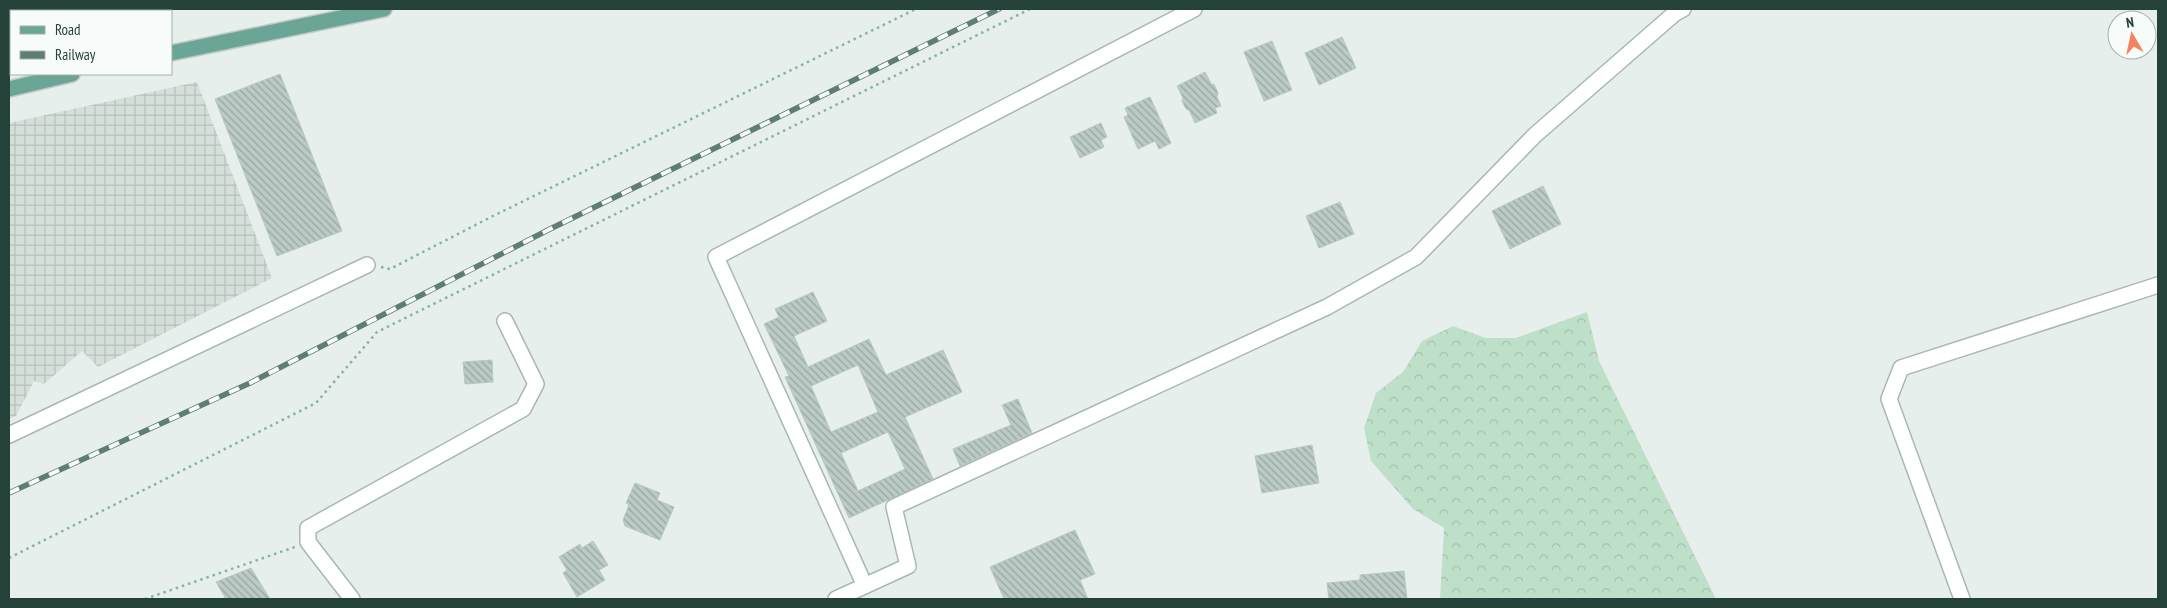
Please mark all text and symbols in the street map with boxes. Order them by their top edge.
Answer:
legend [10,10,172,75]
north arrow [2107,10,2157,60]
text: N [2125,13,2135,32]
text: Road [55,20,81,39]
text: Railway [55,45,96,64]

